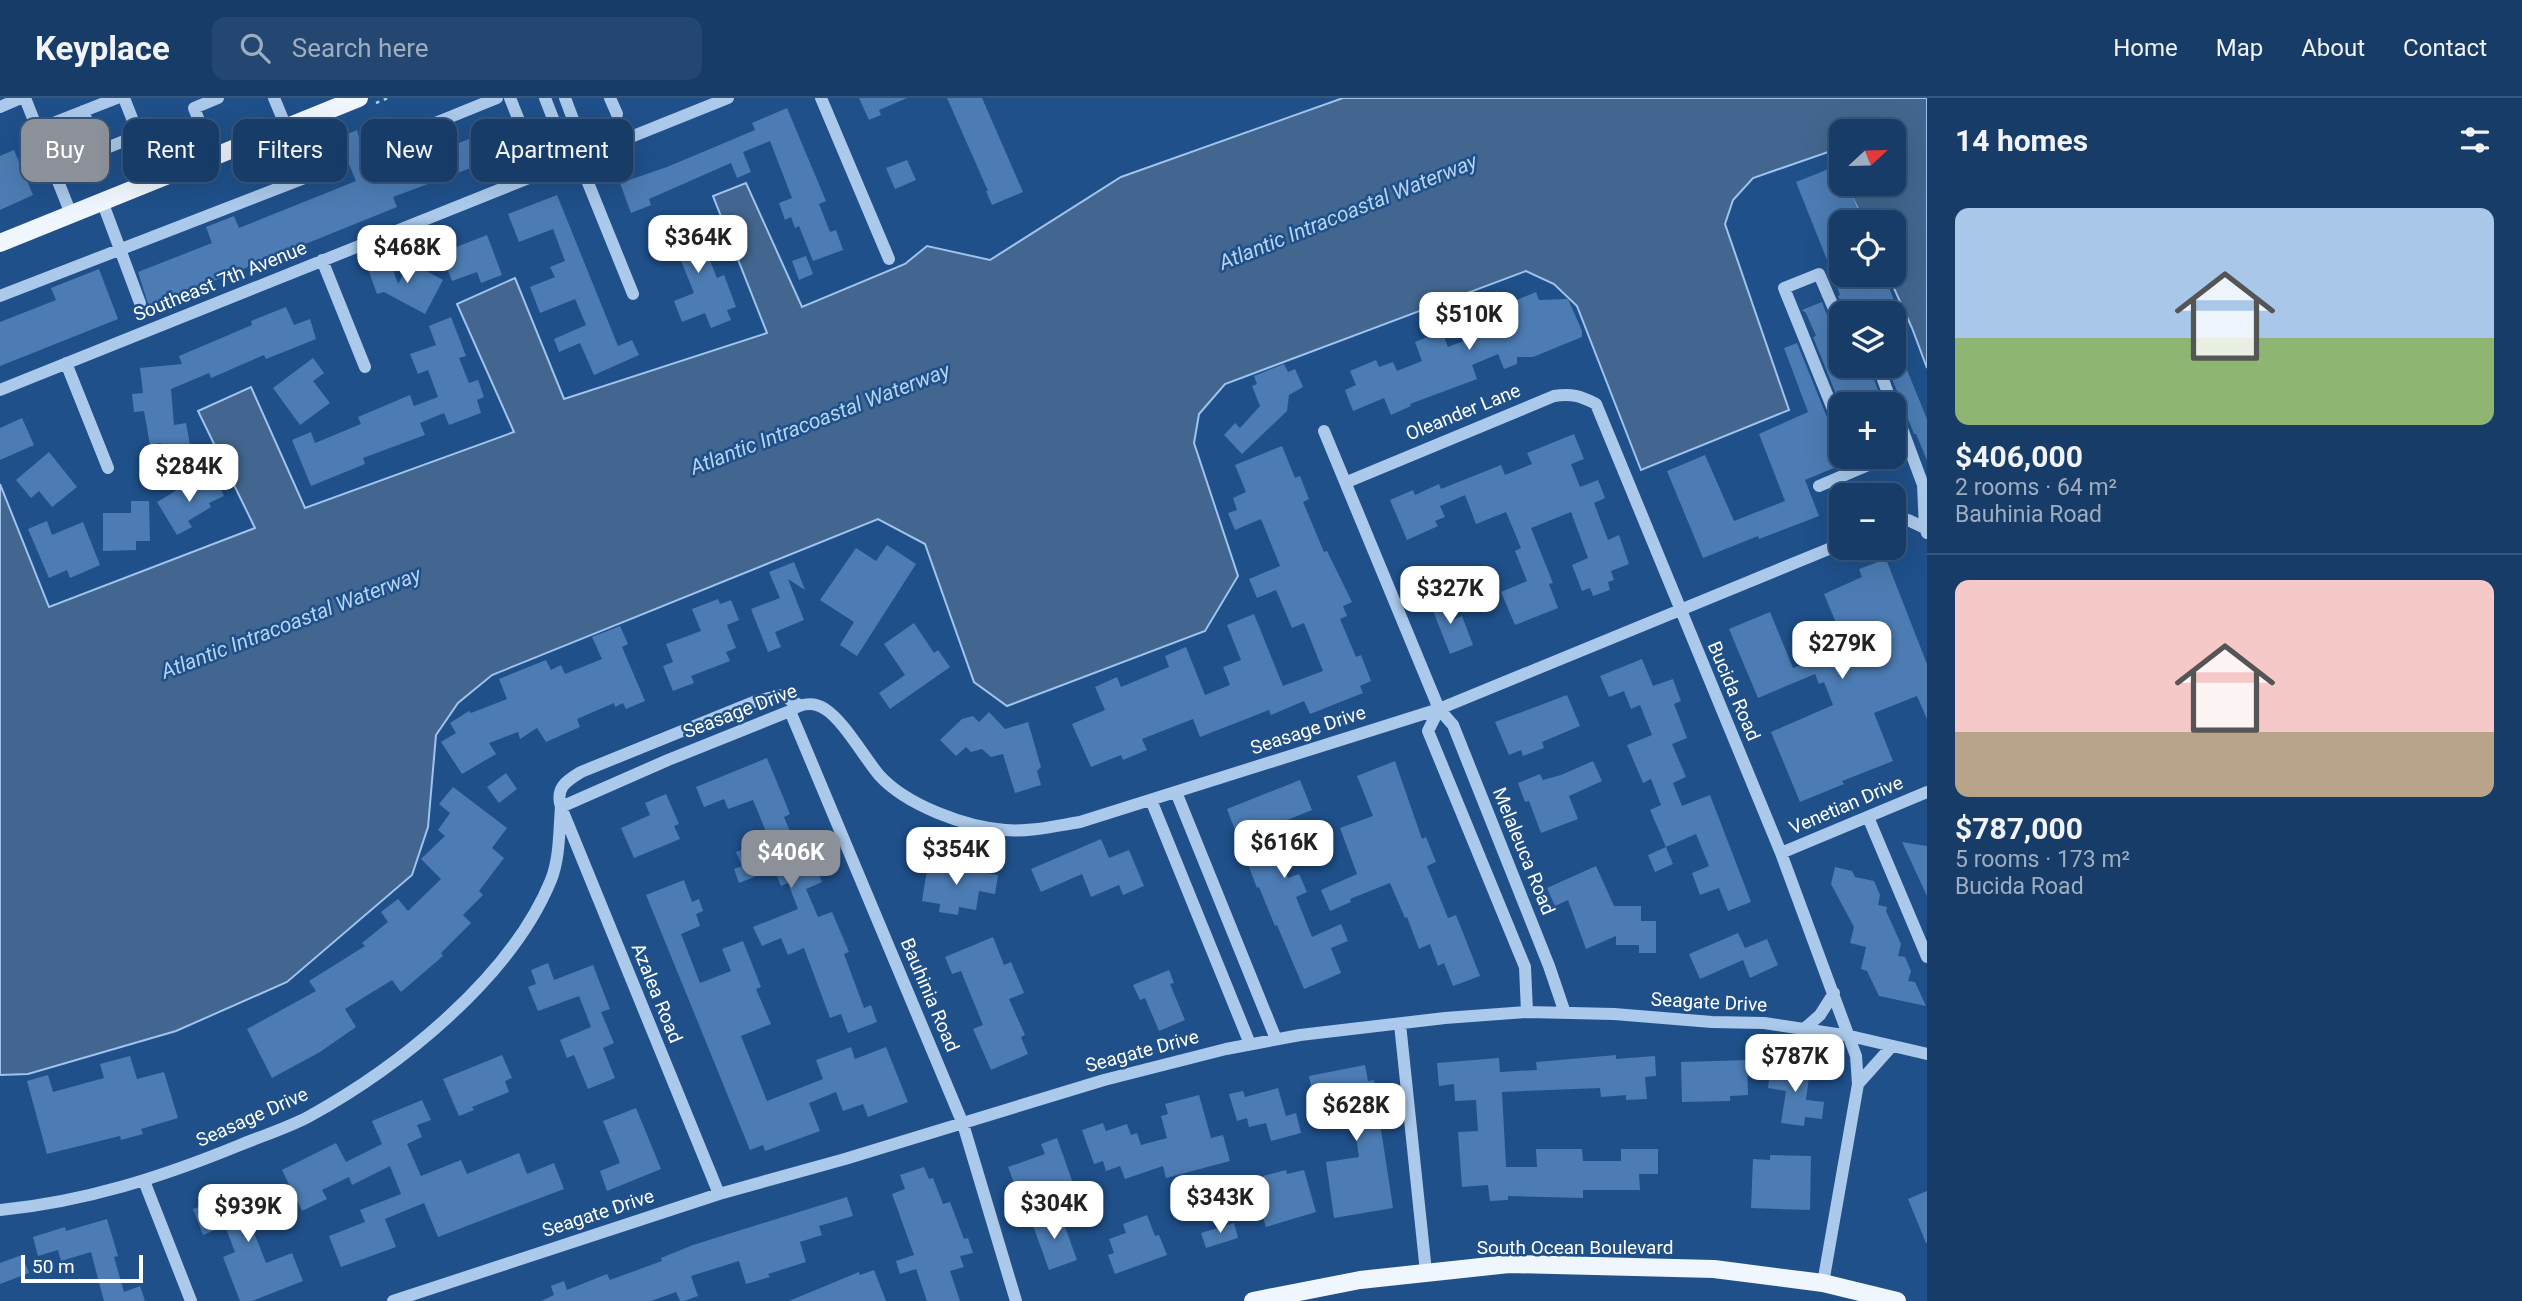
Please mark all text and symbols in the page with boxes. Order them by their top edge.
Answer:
search box [212,17,702,80]
text: Keyplace [35,29,170,68]
icon: search [236,29,274,67]
text: Search here [292,33,429,63]
text: Home [2113,34,2178,62]
text: Map [2216,34,2263,62]
text: About [2301,34,2365,62]
text: Contact [2403,34,2487,62]
chip: Buy [21,119,109,182]
chip: Rent [123,119,219,182]
chip: Filters [233,119,347,182]
chip: New [361,119,457,182]
chip: Apartment [471,119,633,182]
north arrow [1829,119,1906,196]
map controls [1829,119,1906,560]
icon: filters [2456,121,2494,159]
text: 14 homes [1955,123,2088,158]
water label: Atlantic Intracoastal Waterway [1214,149,1482,275]
button: locate [1829,210,1906,287]
pin: $364K [649,216,747,275]
text: $364K [664,224,732,251]
pin: $468K [358,226,456,285]
text: $468K [373,234,441,261]
street label: Southeast 7th Avenue [130,236,310,326]
icon: home [2162,253,2288,379]
pin: $510K [1420,292,1518,352]
text: $510K [1435,301,1503,328]
button: layers [1829,301,1906,378]
water label: Atlantic Intracoastal Waterway [686,358,955,480]
street label: Oleander Lane [1402,379,1524,445]
button: + [1829,392,1906,469]
text: $406,000 [1955,439,2083,474]
pin: $284K [140,444,238,504]
text: $284K [155,453,223,480]
text: 2 rooms · 64 m² [1955,474,2117,501]
button: − [1829,483,1906,560]
text: Bauhinia Road [1955,501,2102,528]
water label: Atlantic Intracoastal Waterway [157,562,426,684]
pin: $327K [1401,566,1499,626]
text: $327K [1416,575,1484,602]
pin: $279K [1793,622,1891,681]
icon: home [2162,625,2288,751]
text: $279K [1808,630,1876,657]
street label: Bucida Road [1703,638,1765,744]
street label: Seasage Drive [680,679,800,743]
street label: Seasage Drive [1247,701,1369,759]
street label: Venetian Drive [1786,771,1906,839]
street label: Melaleuca Road [1488,784,1560,918]
text: $787,000 [1955,811,2083,846]
pin: $616K [1235,820,1333,880]
pin: $354K [907,828,1005,887]
text: $616K [1250,829,1318,856]
pin: $406K [742,830,840,890]
text: $354K [922,836,990,863]
text: $406K [757,839,825,866]
text: 5 rooms · 173 m² [1955,846,2130,873]
text: Bucida Road [1955,873,2084,900]
street label: Bauhinia Road [896,935,964,1055]
street label: Azalea Road [627,940,687,1046]
street label: Seagate Drive [1650,987,1768,1017]
street label: Seagate Drive [1083,1025,1201,1077]
pin: $787K [1746,1034,1844,1094]
text: $787K [1761,1043,1829,1070]
street label: Seasage Drive [193,1082,311,1152]
pin: $628K [1307,1084,1405,1143]
text: $628K [1322,1092,1390,1119]
pin: $343K [1171,1176,1269,1235]
pin: $304K [1005,1182,1103,1241]
pin: $939K [199,1184,297,1244]
street label: Seagate Drive [539,1184,657,1242]
text: $343K [1186,1184,1254,1211]
text: $304K [1020,1190,1088,1217]
text: $939K [214,1193,282,1220]
street label: South Ocean Boulevard [1477,1236,1673,1259]
scale bar [21,1252,144,1284]
text: 50 m [32,1255,75,1278]

